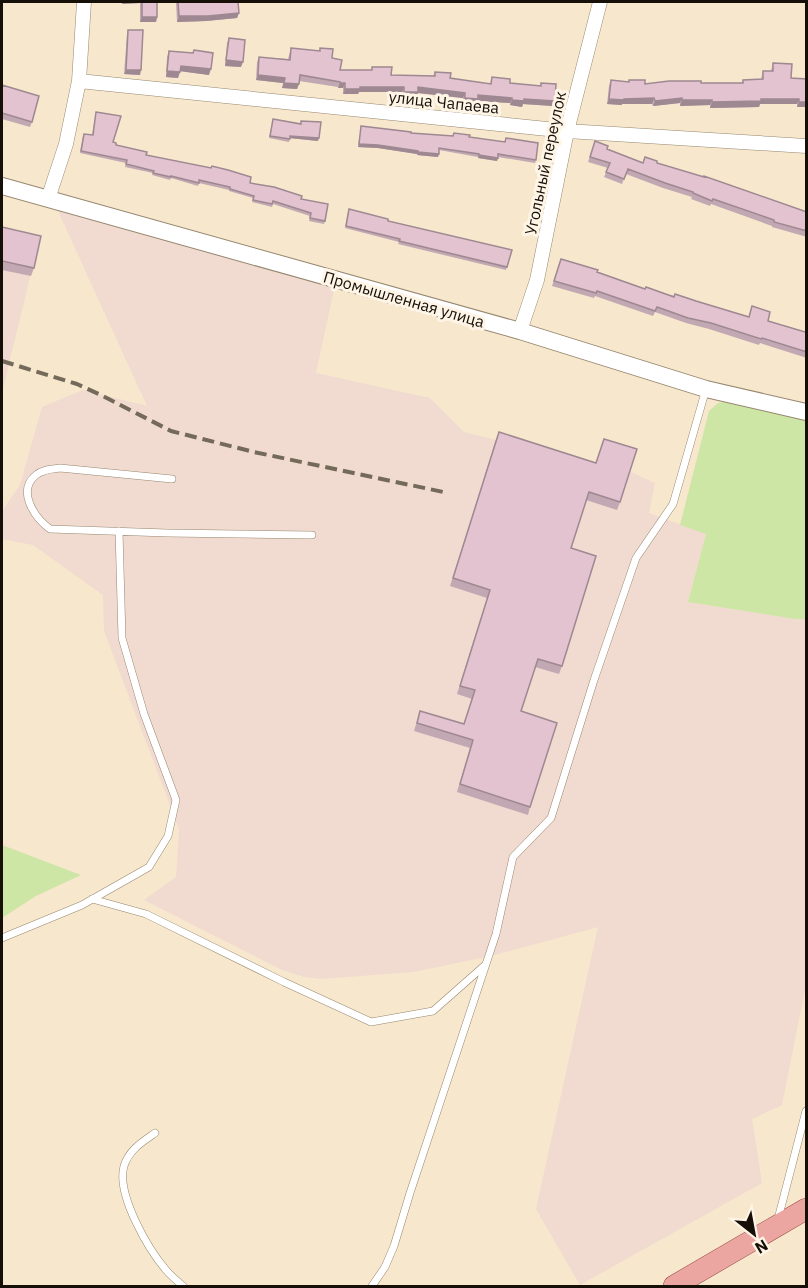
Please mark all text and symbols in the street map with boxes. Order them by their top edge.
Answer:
street label: улица Чапаева [388,86,501,118]
street label: Угольный переулок [520,89,570,237]
street label: Промышленная улица [321,266,487,332]
north arrow [724,1204,784,1264]
text: N [752,1235,772,1258]

